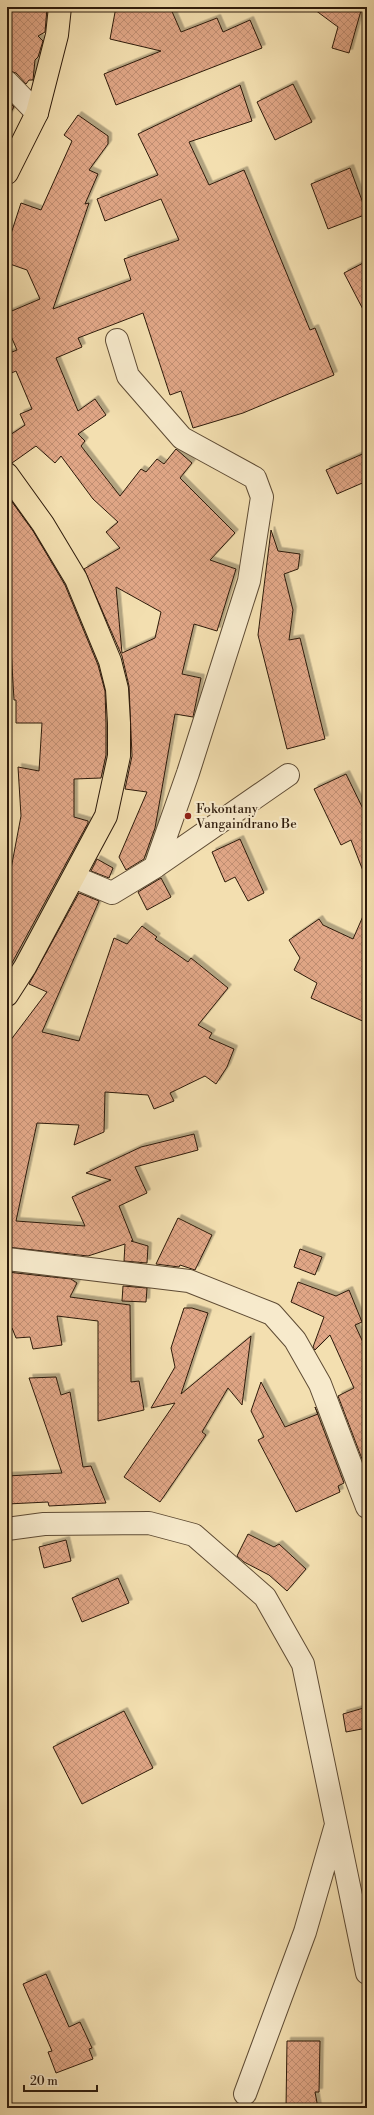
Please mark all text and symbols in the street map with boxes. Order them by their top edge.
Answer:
place label: Fokontany Vangaindrano Be [195,801,297,832]
marker: Fokontany Vangaindrano Be [183,811,193,821]
scale bar [24,2067,97,2093]
text: 20 m [30,2074,58,2089]

